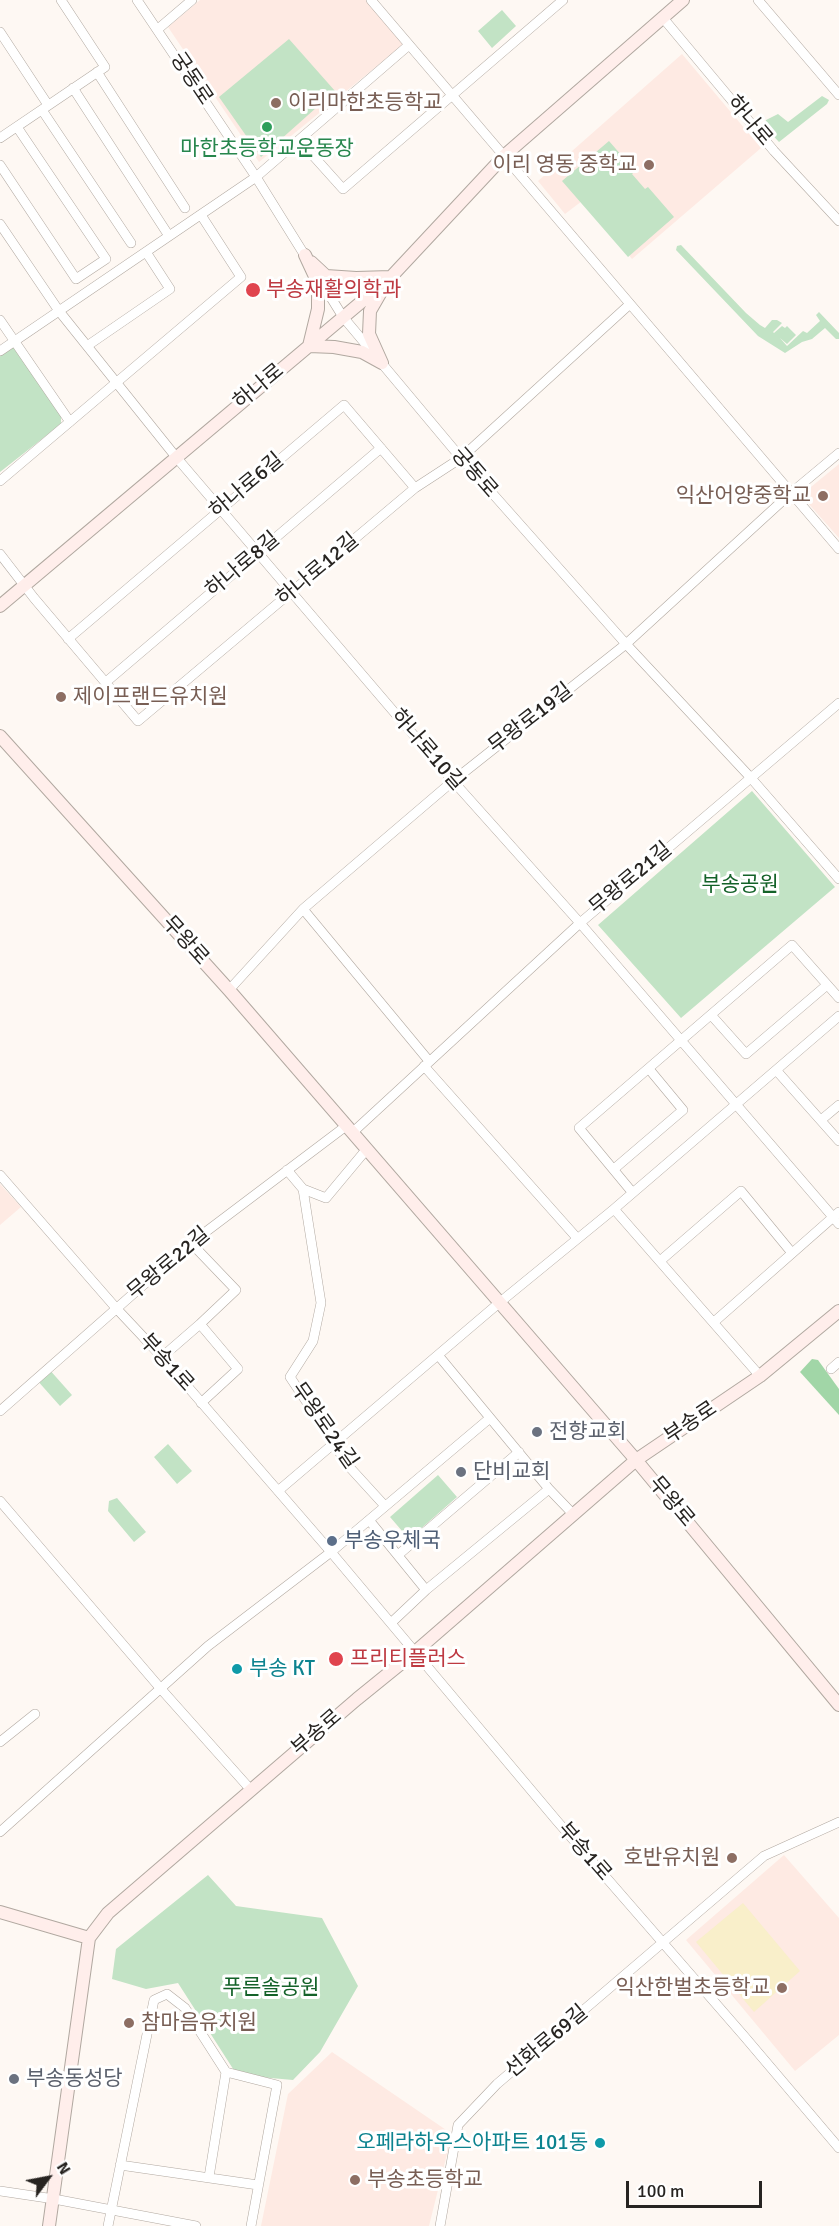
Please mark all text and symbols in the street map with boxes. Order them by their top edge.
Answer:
street label: 궁동로 [164,48,218,110]
place label: 이리마한초등학교 [288,90,443,116]
street label: 하나로 [721,91,777,151]
marker: 이리마한초등학교 [269,96,283,110]
marker: 마한초등학교운동장 [260,120,274,134]
place label: 마한초등학교운동장 [180,136,354,162]
place label: 이리 영동 중학교 [493,152,637,178]
marker: 이리 영동 중학교 [642,158,656,172]
place label: 부송재활의학과 [266,277,401,303]
marker: 부송재활의학과 [244,281,262,299]
street label: 하나로 [229,359,289,415]
street label: 궁동로 [445,443,503,503]
street label: 하나로6길 [205,448,289,524]
place label: 익산어양중학교 [676,483,811,509]
marker: 익산어양중학교 [816,489,830,503]
street label: 하나로8길 [201,527,285,603]
street label: 하나로12길 [272,528,364,612]
street label: 무왕로19길 [484,678,578,760]
place label: 제이프랜드유치원 [73,684,228,710]
marker: 제이프랜드유치원 [54,690,68,704]
street label: 하나로10길 [385,704,469,796]
street label: 무왕로21길 [585,837,677,921]
park label: 부송공원 [701,872,779,898]
street label: 무왕로 [156,911,214,971]
street label: 무왕로22길 [123,1222,215,1306]
street label: 부송1로 [133,1329,199,1397]
street label: 무왕로24길 [285,1378,363,1474]
street label: 부송로 [660,1396,722,1450]
place label: 전향교회 [549,1419,626,1445]
marker: 전향교회 [530,1425,544,1439]
place label: 단비교회 [473,1459,550,1485]
marker: 단비교회 [454,1465,468,1479]
street label: 무왕로 [643,1472,699,1532]
place label: 부송우체국 [344,1528,441,1554]
marker: 부송우체국 [325,1534,339,1548]
place label: 프리티플러스 [350,1646,466,1672]
marker: 프리티플러스 [327,1650,345,1668]
place label: 부송 KT [249,1656,315,1682]
marker: 부송 KT [230,1662,244,1676]
street label: 부송로 [287,1704,347,1762]
street label: 부송1로 [552,1818,616,1886]
place label: 호반유치원 [623,1845,720,1871]
marker: 호반유치원 [725,1851,739,1865]
park label: 푸른솔공원 [223,1975,319,2001]
place label: 익산한벌초등학교 [615,1975,770,2001]
marker: 익산한벌초등학교 [775,1981,789,1995]
street label: 선화로69길 [501,2000,593,2084]
place label: 참마음유치원 [141,2010,257,2036]
marker: 참마음유치원 [122,2016,136,2030]
place label: 부송동성당 [26,2066,123,2092]
marker: 부송동성당 [7,2072,21,2086]
place label: 오페라하우스아파트 101동 [356,2130,588,2156]
marker: 오페라하우스아파트 101동 [593,2136,607,2150]
north arrow [18,2148,78,2208]
text: N [52,2158,75,2178]
place label: 부송초등학교 [367,2167,483,2193]
scale bar [629,2169,766,2207]
marker: 부송초등학교 [348,2173,362,2187]
text: 100 m [637,2180,684,2202]

